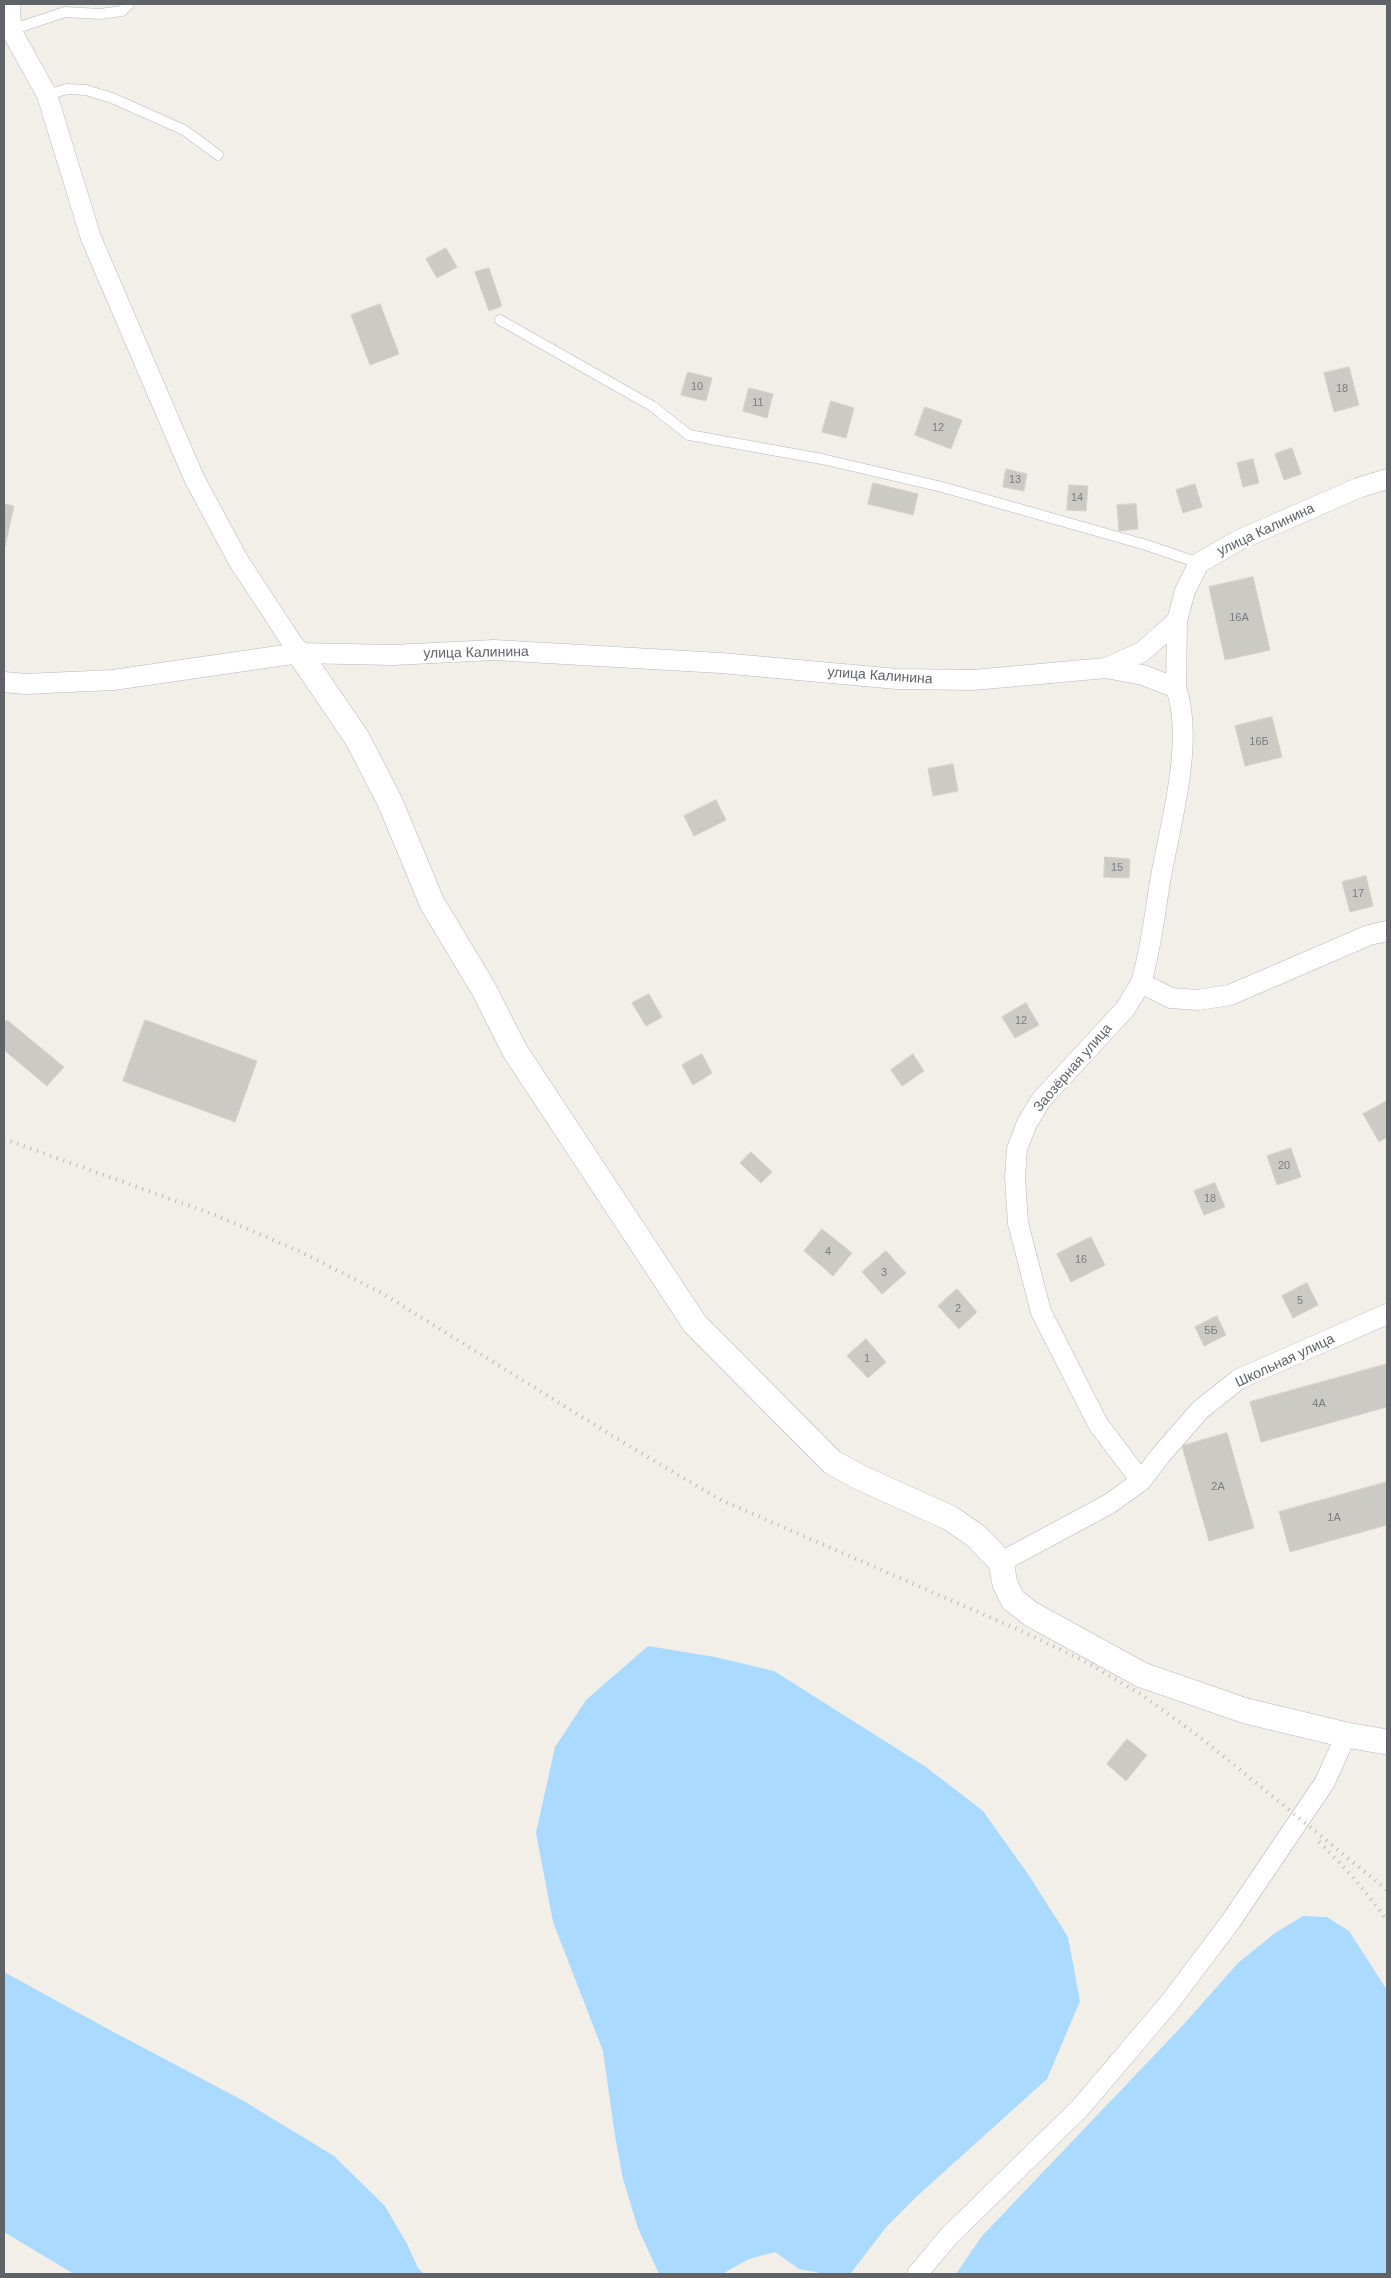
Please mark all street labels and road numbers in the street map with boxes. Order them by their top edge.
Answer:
street label: улица Калинина [1215,500,1317,560]
street label: улица Калинина [423,644,529,662]
street label: улица Калинина [827,664,933,688]
street label: Заозёрная улица [1030,1020,1116,1116]
street label: Школьная улица [1233,1331,1337,1391]

